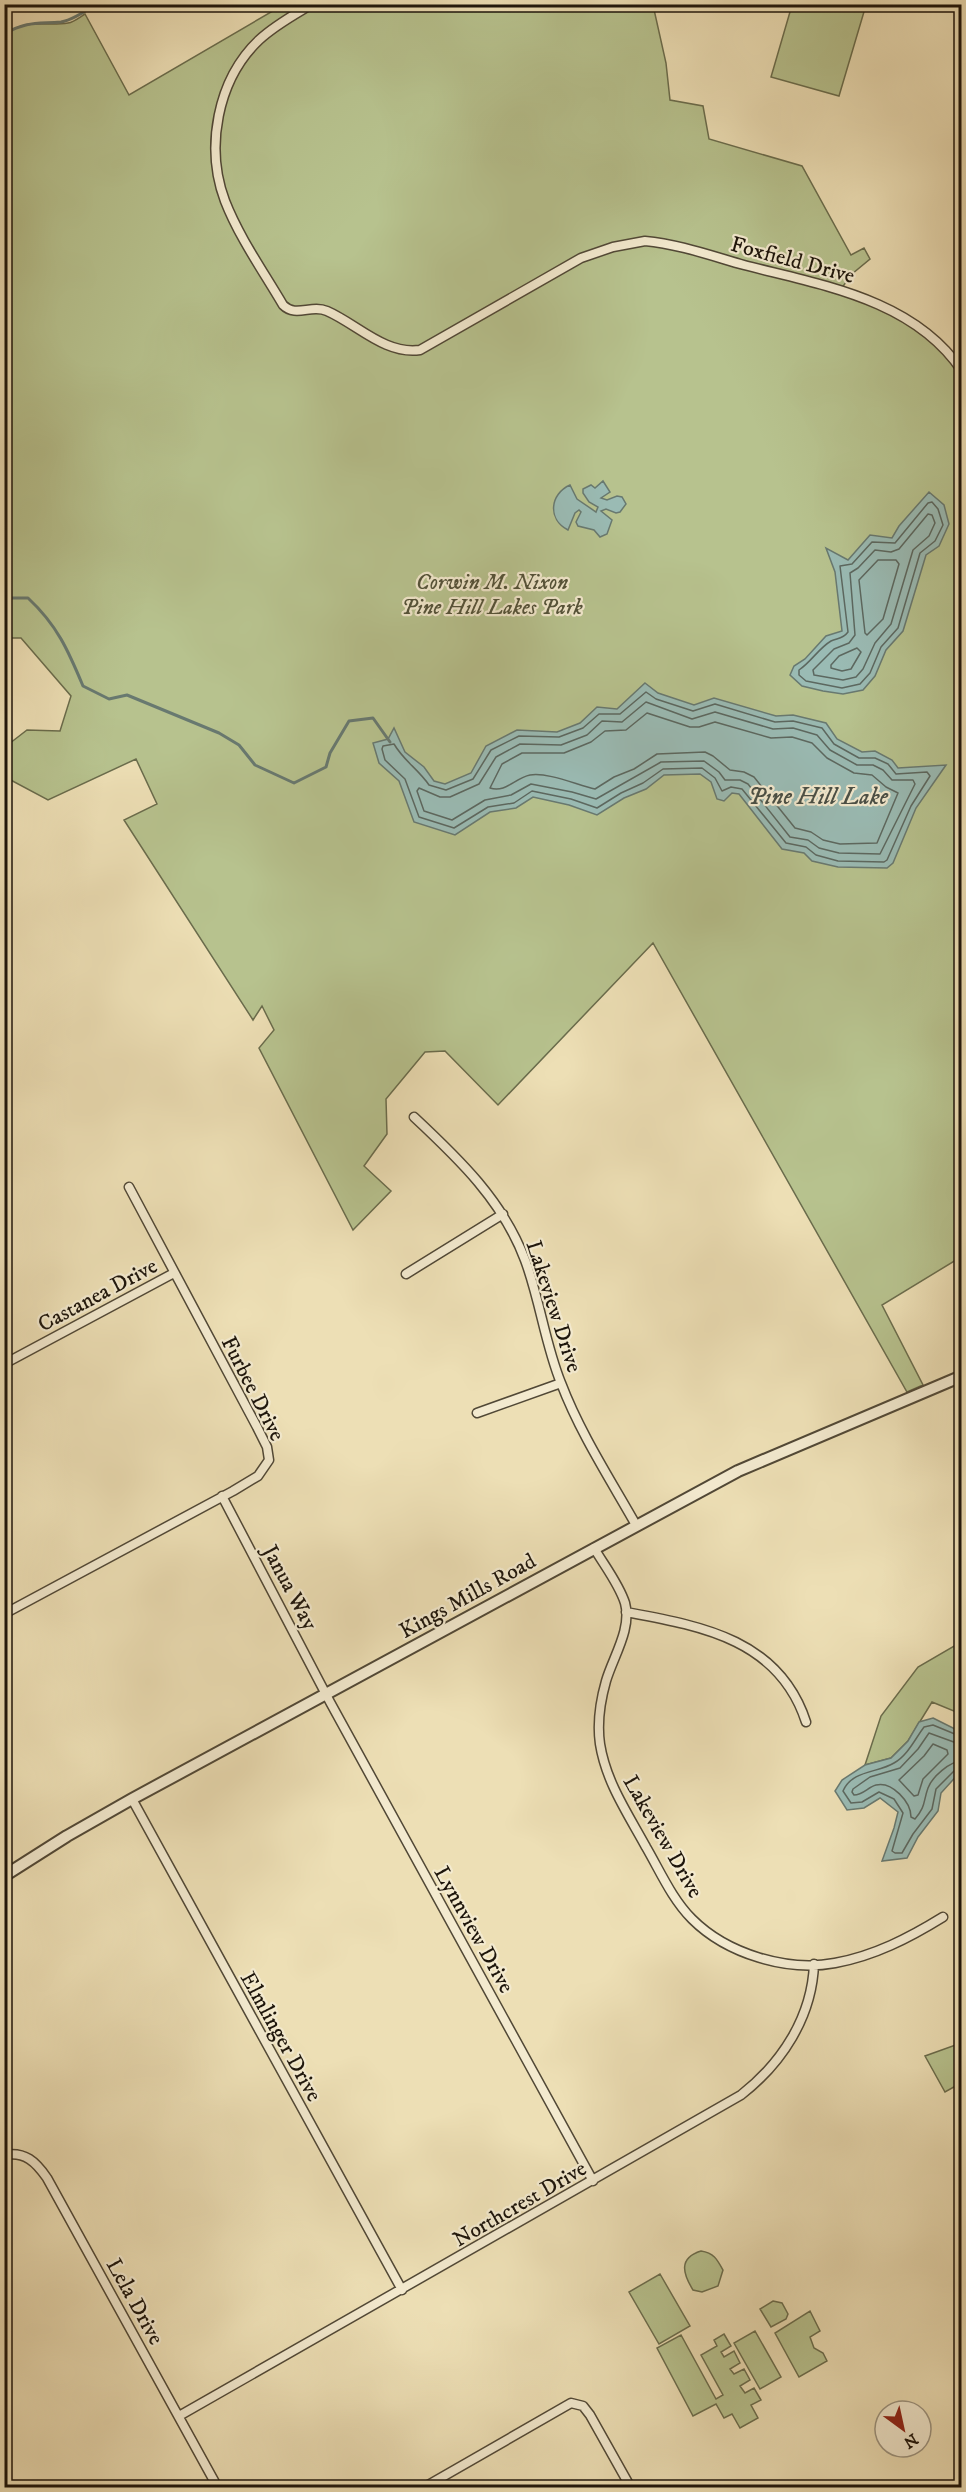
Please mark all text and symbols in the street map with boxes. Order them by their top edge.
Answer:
street label: Foxfield Drive [728,231,857,290]
park label: Corwin M. Nixon Pine Hill Lakes Park [401,569,584,621]
water label: Pine Hill Lake [748,782,889,812]
street label: Lakeview Drive [520,1237,588,1376]
street label: Castanea Drive [33,1253,162,1338]
street label: Furbee Drive [215,1332,291,1446]
street label: Janua Way [255,1539,324,1635]
street label: Kings Mills Road [395,1548,541,1645]
street label: Lakeview Drive [617,1771,709,1903]
street label: Lynnview Drive [428,1861,520,1998]
street label: Elmlinger Drive [234,1967,327,2106]
street label: Northcrest Drive [448,2155,591,2253]
street label: Lela Drive [100,2254,169,2350]
north arrow [873,2399,933,2459]
text: N [900,2429,922,2453]

